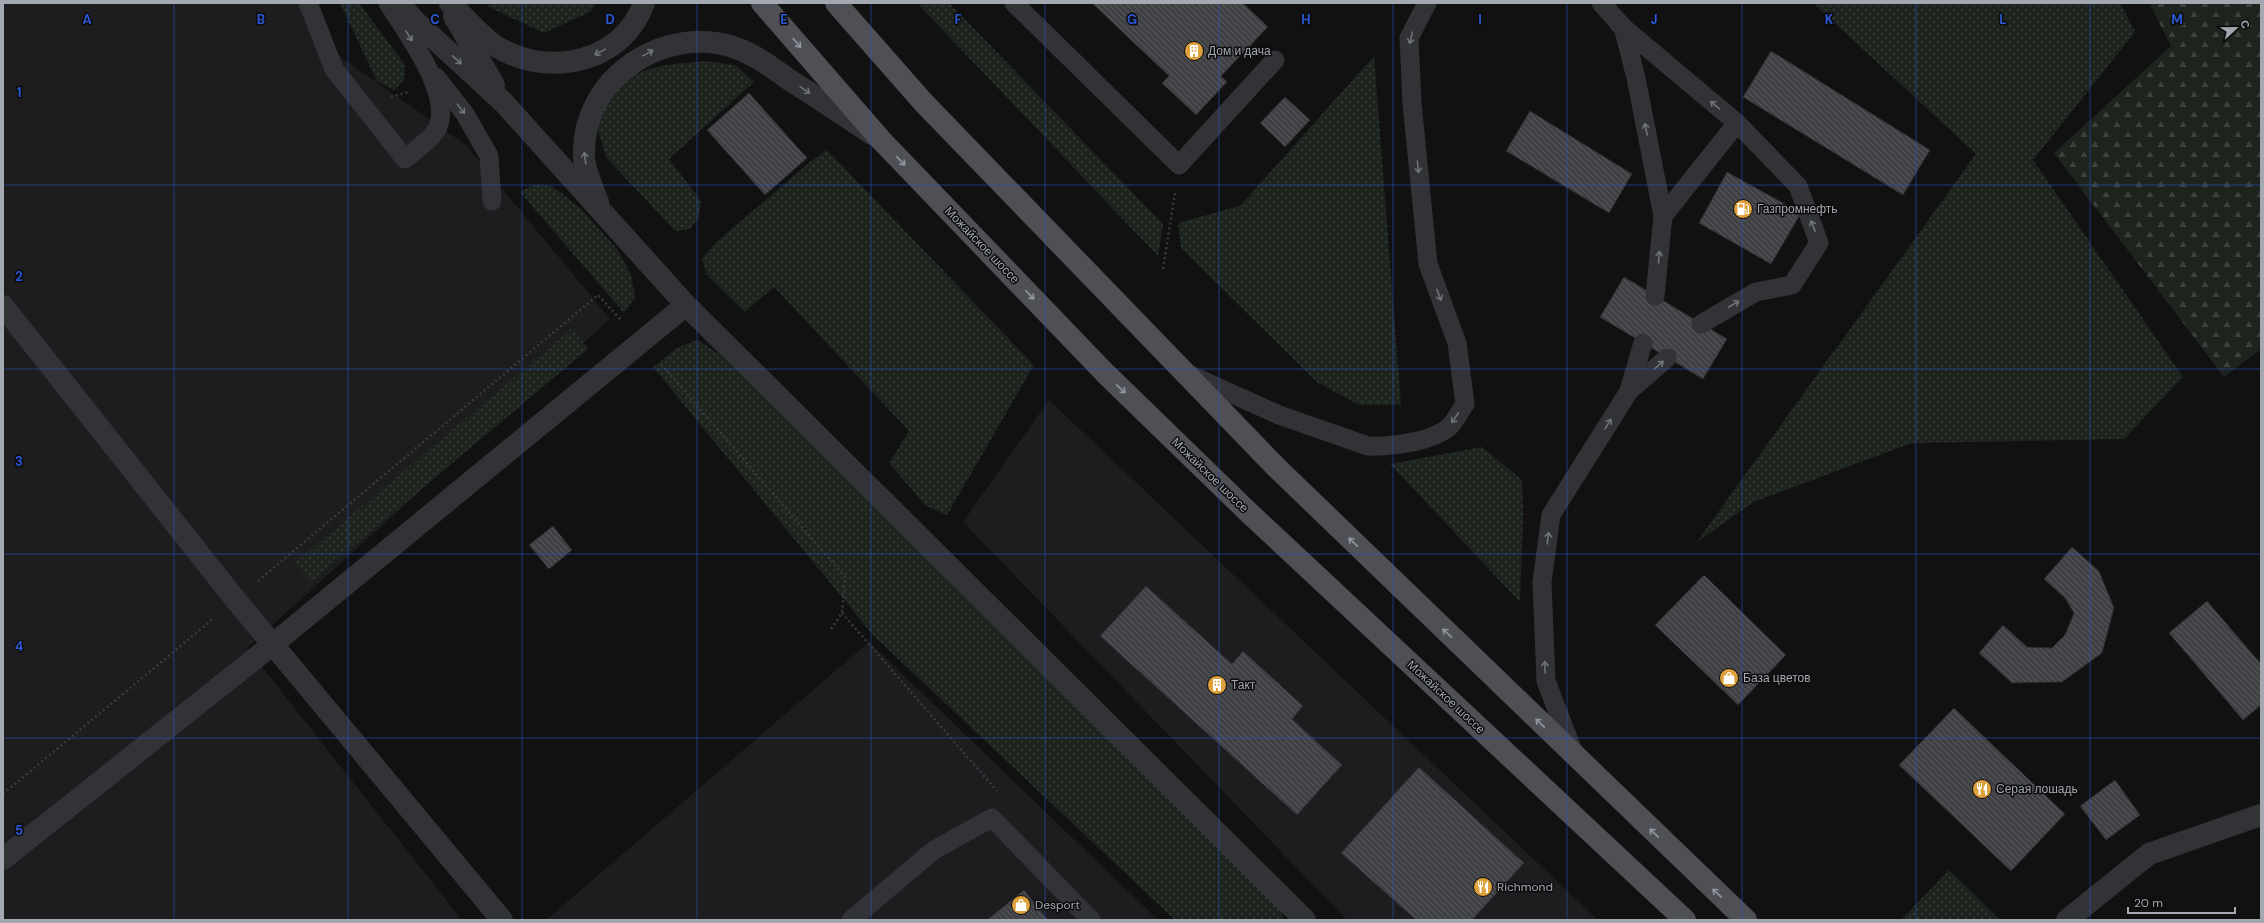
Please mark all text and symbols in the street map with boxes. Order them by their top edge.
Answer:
north arrow [2216,8,2256,48]
text: A [82,11,92,28]
text: B [257,11,265,28]
text: C [430,11,440,28]
text: D [605,11,615,28]
text: E [780,11,788,28]
text: F [954,11,962,28]
text: G [1127,11,1137,28]
text: H [1301,11,1311,28]
text: I [1478,11,1482,28]
text: J [1650,11,1658,28]
text: K [1825,11,1834,28]
text: L [1999,11,2007,28]
text: M [2171,11,2183,28]
text: С [2237,18,2253,31]
one-way arrow [405,30,413,41]
one-way arrow [1407,32,1414,45]
one-way arrow [792,38,801,48]
building icon: Дом и дача [1183,40,1205,62]
place label: Дом и дача [1208,43,1271,59]
one-way arrow [595,48,607,56]
one-way arrow [642,49,654,57]
one-way arrow [452,55,462,64]
text: 1 [17,84,21,101]
one-way arrow [799,86,810,94]
one-way arrow [1710,100,1721,109]
one-way arrow [456,103,465,114]
one-way arrow [1642,123,1650,136]
one-way arrow [581,152,589,165]
one-way arrow [896,156,906,166]
one-way arrow [1415,160,1422,173]
fuel station icon: Газпромнефть [1732,198,1754,220]
place label: Газпромнефть [1757,201,1838,217]
street label: Можайское шоссе [941,203,1023,287]
one-way arrow [1808,220,1816,232]
one-way arrow [1655,251,1663,264]
text: 2 [15,268,23,285]
one-way arrow [1436,288,1444,300]
one-way arrow [1025,290,1035,300]
one-way arrow [1728,300,1740,308]
one-way arrow [1654,361,1664,370]
one-way arrow [1116,384,1126,394]
one-way arrow [1451,412,1459,423]
one-way arrow [1604,419,1613,430]
street label: Можайское шоссе [1168,434,1252,516]
text: 3 [15,453,23,470]
one-way arrow [1544,532,1552,545]
one-way arrow [1348,537,1358,547]
one-way arrow [1442,628,1452,638]
text: 4 [15,638,23,655]
street label: Можайское шоссе [1404,657,1489,738]
one-way arrow [1542,661,1549,674]
shop icon: База цветов [1718,667,1740,689]
place label: База цветов [1743,670,1811,686]
building icon: Такт [1206,674,1228,696]
place label: Такт [1231,677,1256,693]
one-way arrow [1535,718,1545,728]
restaurant icon: Серая лошадь [1971,778,1993,800]
place label: Серая лошадь [1996,781,2078,797]
text: 5 [15,822,23,839]
one-way arrow [1649,828,1659,838]
restaurant icon: Richmond [1472,876,1494,898]
place label: Richmond [1497,879,1553,895]
one-way arrow [1712,889,1722,898]
scale bar [2128,889,2235,915]
shop icon: Desport [1010,894,1032,916]
text: 20 m [2134,895,2163,911]
place label: Desport [1035,897,1080,913]

